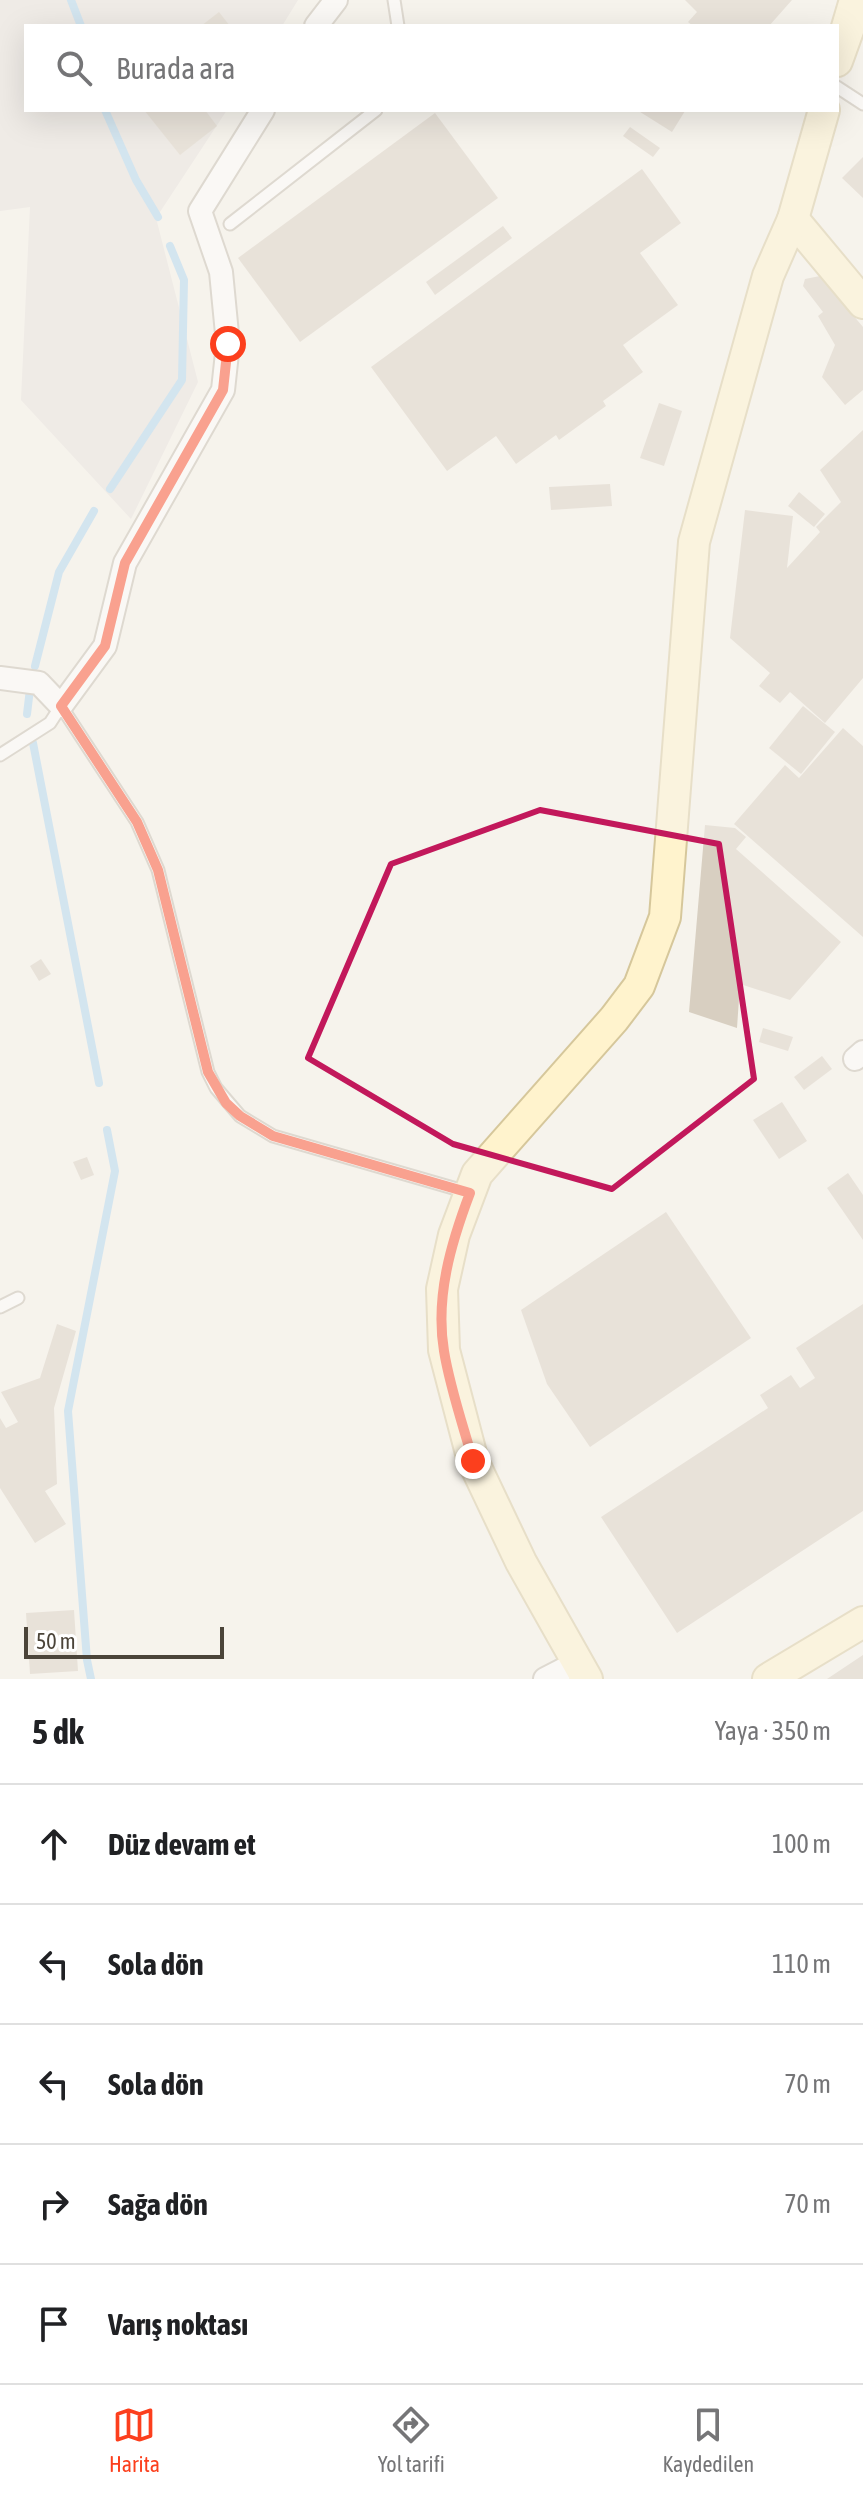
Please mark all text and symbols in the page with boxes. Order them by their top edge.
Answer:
search box [24,24,839,112]
icon: search [52,46,96,90]
text: Burada ara [116,51,235,85]
route start [210,326,246,362]
route end [455,1443,491,1479]
scale bar [24,1623,224,1659]
text: 50 m [36,1628,76,1654]
text: 5 dk [32,1712,84,1751]
text: Yaya · 350 m [715,1716,831,1746]
icon: ahead [32,1822,76,1866]
text: Düz devam et [108,1827,256,1861]
text: 100 m [772,1829,831,1859]
icon: left [32,1942,76,1986]
text: Sola dön [108,1947,204,1981]
text: 110 m [772,1949,831,1979]
icon: left [32,2062,76,2106]
text: Sola dön [108,2067,204,2101]
text: 70 m [784,2069,831,2099]
icon: right [32,2182,76,2226]
text: Sağa dön [108,2187,208,2221]
text: 70 m [784,2189,831,2219]
icon: arrive [32,2302,76,2346]
text: Varış noktası [108,2307,248,2341]
tab: Harita [109,2403,160,2477]
tab: Yol tarifi [378,2403,445,2477]
tab: Kaydedilen [663,2403,754,2477]

